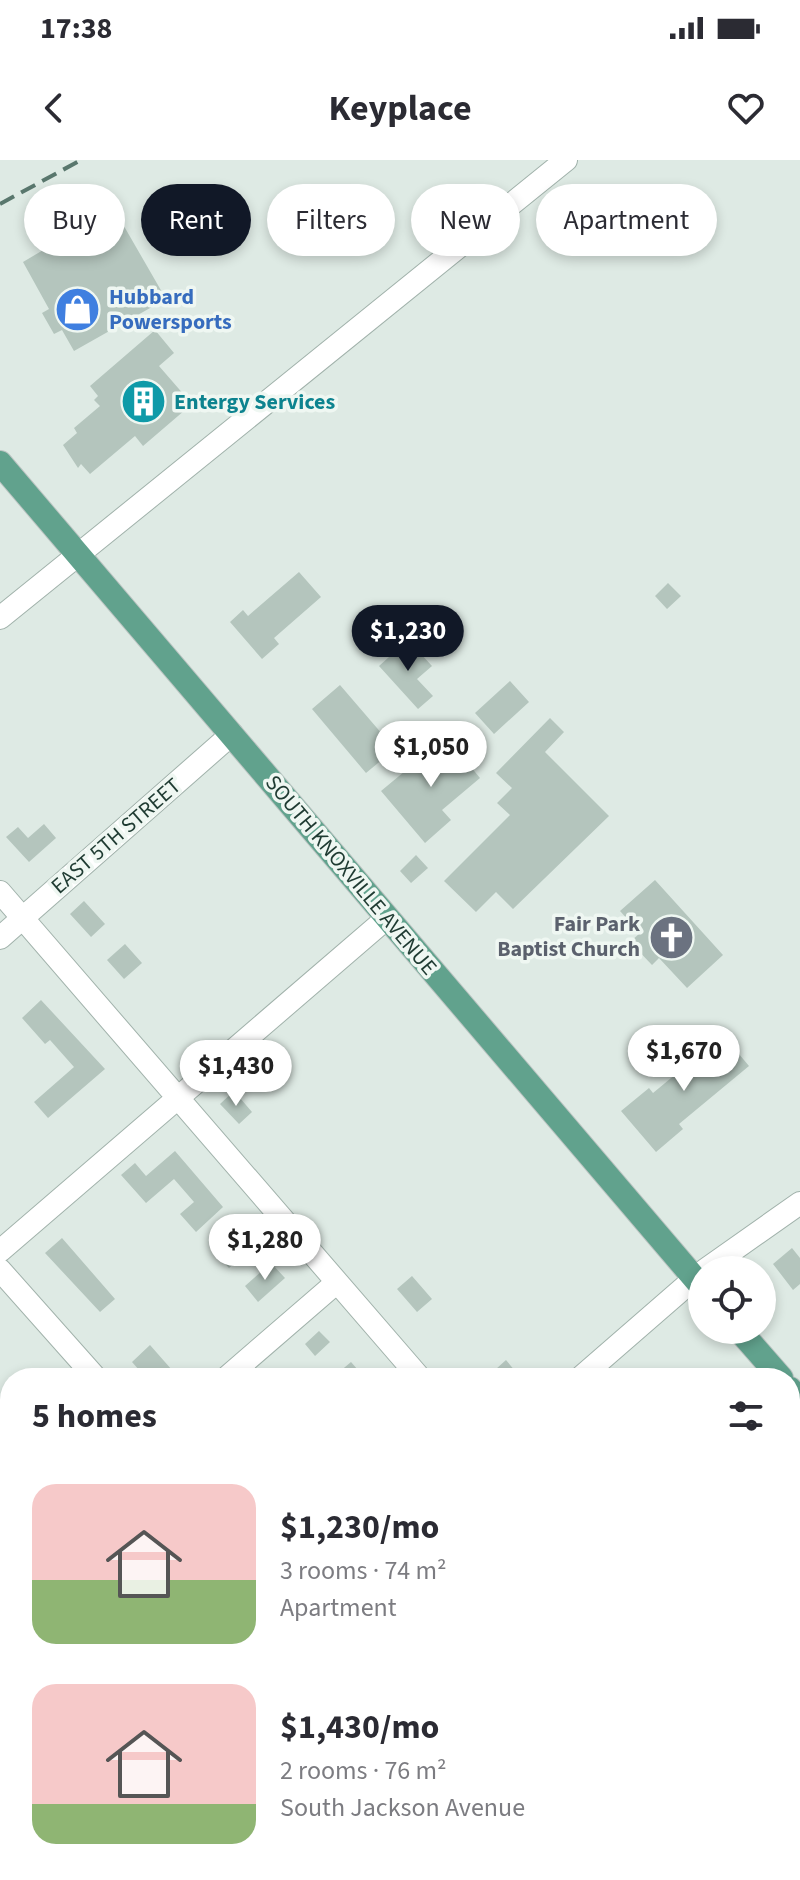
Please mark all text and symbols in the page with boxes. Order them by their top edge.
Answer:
text: 17:38 [40,7,112,50]
text: Keyplace [328,83,472,134]
icon: back [32,86,76,130]
icon: heart [724,86,768,130]
chip: Buy [24,184,125,256]
chip: Rent [141,184,251,256]
chip: Filters [267,184,395,256]
chip: New [411,184,520,256]
chip: Apartment [536,184,717,256]
place label: Hubbard Powersports [109,281,232,338]
shop icon: Hubbard Powersports [54,286,102,334]
building icon: Entergy Services [119,378,167,426]
place label: Entergy Services [174,386,336,418]
pin: $1,230 [343,605,473,673]
text: $1,230 [370,612,446,649]
pin: $1,050 [366,721,496,789]
text: $1,050 [393,728,469,765]
street label: SOUTH KNOXVILLE AVENUE [258,768,444,982]
street label: EAST 5TH STREET [44,770,188,902]
place label: Fair Park Baptist Church [497,908,640,965]
church icon: Fair Park Baptist Church [647,913,695,961]
pin: $1,670 [619,1025,749,1093]
text: $1,670 [646,1032,722,1069]
pin: $1,430 [171,1040,301,1108]
text: $1,430 [198,1047,274,1084]
pin: $1,280 [200,1214,330,1282]
text: $1,280 [227,1221,303,1258]
map controls [688,1256,776,1344]
button: locate [688,1256,776,1344]
text: 5 homes [32,1392,157,1441]
icon: filters [724,1394,768,1438]
text: $1,230/mo [280,1503,440,1552]
icon: home [96,1516,192,1612]
text: 3 rooms · 74 m² [280,1552,447,1589]
text: Apartment [280,1589,397,1626]
text: $1,430/mo [280,1703,440,1752]
icon: home [96,1716,192,1812]
text: 2 rooms · 76 m² [280,1752,447,1789]
text: South Jackson Avenue [280,1789,525,1826]

